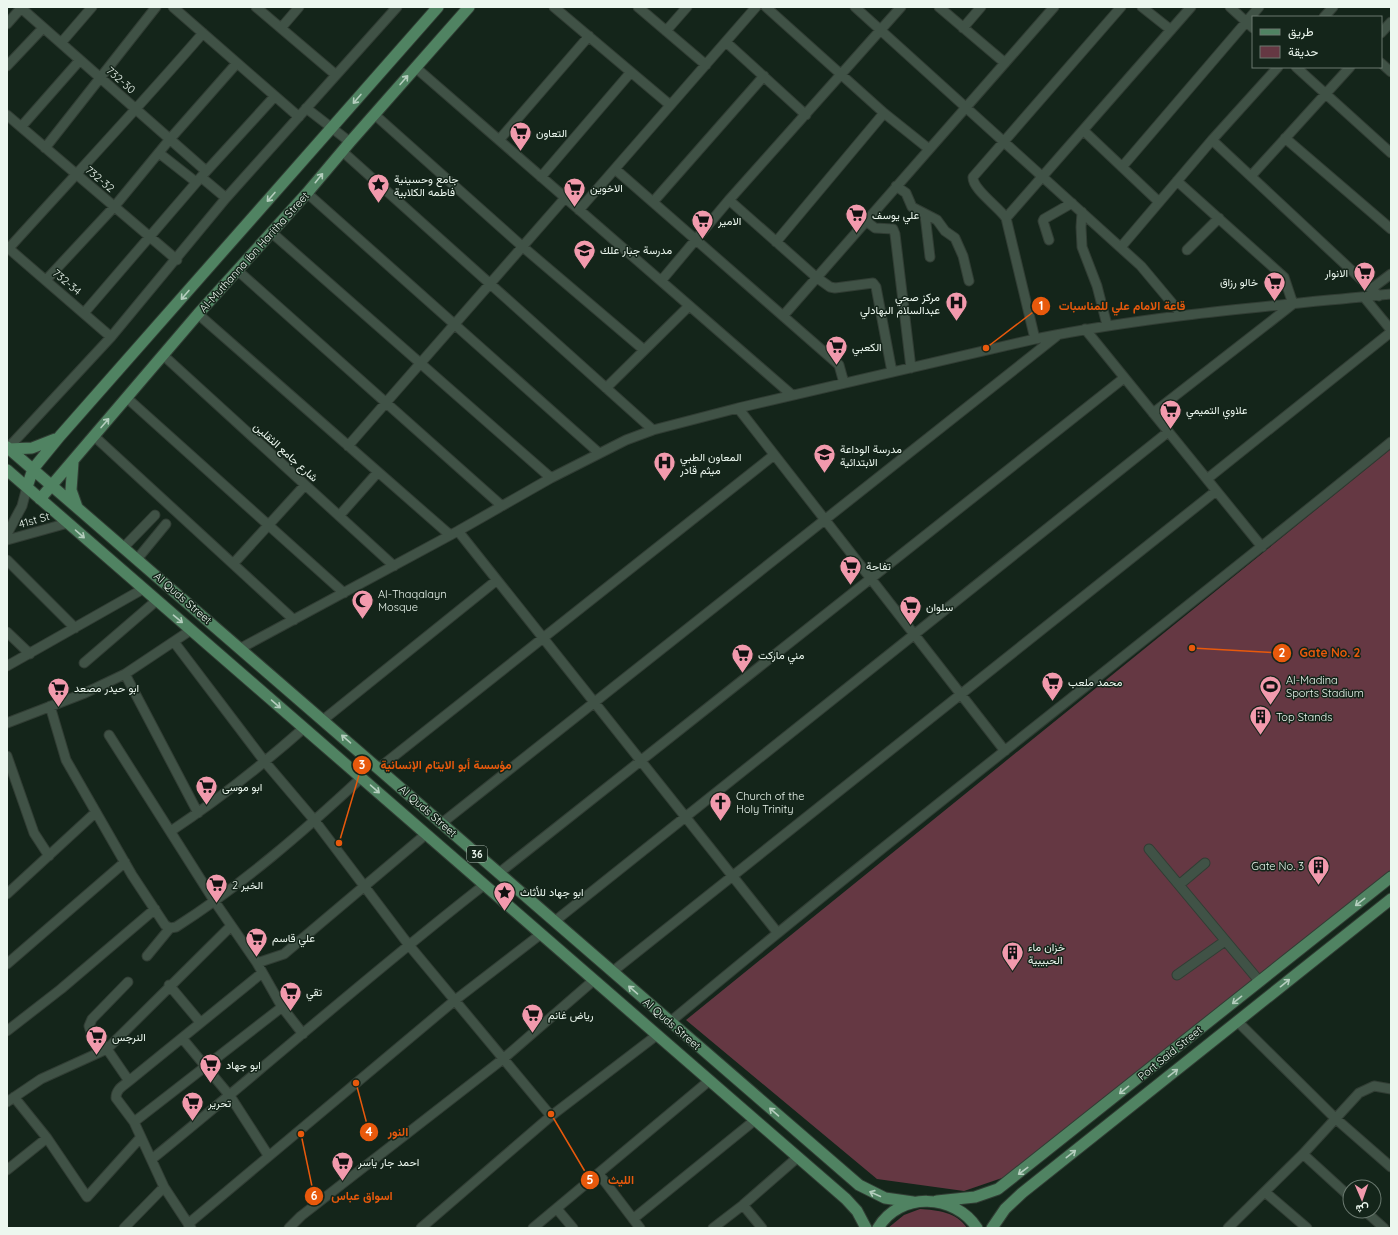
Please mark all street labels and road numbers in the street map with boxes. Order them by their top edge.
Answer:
street label: 732-30 [104,64,138,96]
street label: 732-32 [83,163,117,195]
street label: Al-Muthanna ibn Haritha Street [196,189,312,315]
street label: 732-34 [50,266,84,298]
street label: شارع جامع الثقلين [250,419,321,486]
street label: 41st St [17,509,51,531]
street label: Al Quds Street [151,569,215,627]
street label: Al Quds Street [396,782,460,840]
road number: 36 [467,846,487,862]
street label: Al Quds Street [640,995,704,1053]
street label: Port Said Street [1135,1023,1205,1083]

